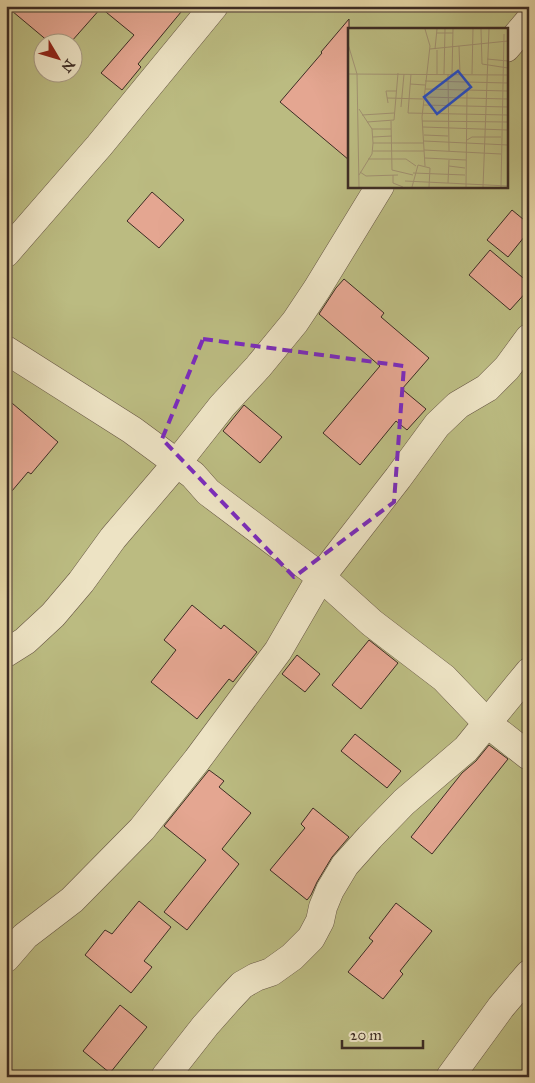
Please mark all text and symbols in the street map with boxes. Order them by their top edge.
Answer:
inset map [348,28,508,188]
north arrow [32,32,82,82]
text: N [57,56,78,76]
scale bar [342,1018,424,1050]
text: 20 m [350,1026,382,1044]

